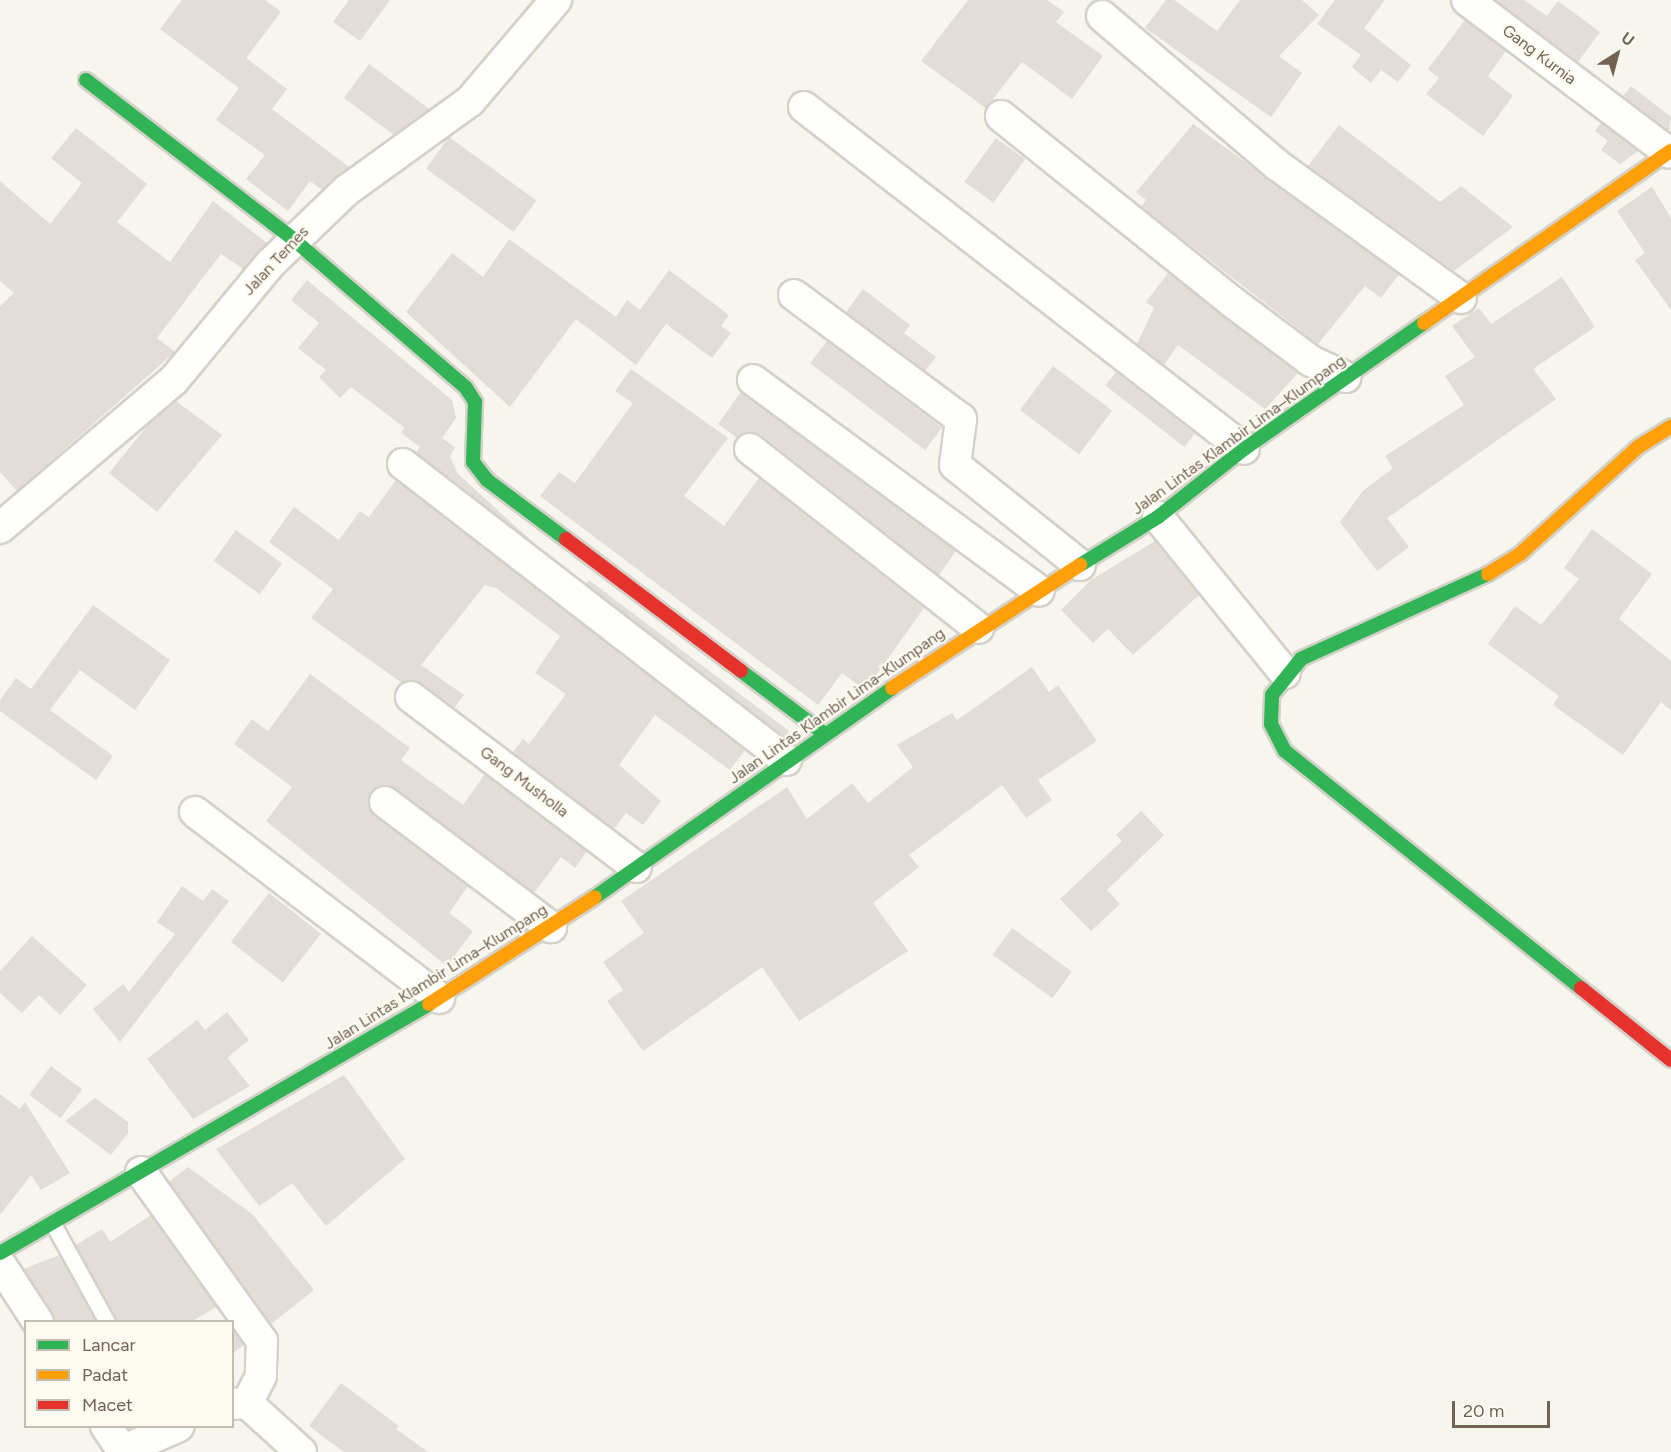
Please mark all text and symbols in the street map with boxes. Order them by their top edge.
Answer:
street label: Gang Kurnia [1498,21,1580,89]
north arrow [1587,24,1647,84]
text: U [1618,28,1638,50]
street label: Jalan Temes [239,223,313,299]
street label: Jalan Lintas Klambir Lima–Klumpang [1128,351,1350,519]
street label: Jalan Lintas Klambir Lima–Klumpang [725,624,949,788]
street label: Gang Musholla [476,742,572,822]
street label: Jalan Lintas Klambir Lima–Klumpang [321,900,551,1054]
legend [24,1320,234,1428]
text: Lancar [82,1334,136,1356]
text: Padat [82,1364,128,1386]
scale bar [1455,1389,1552,1427]
text: Macet [82,1394,133,1416]
text: 20 m [1463,1400,1504,1422]

